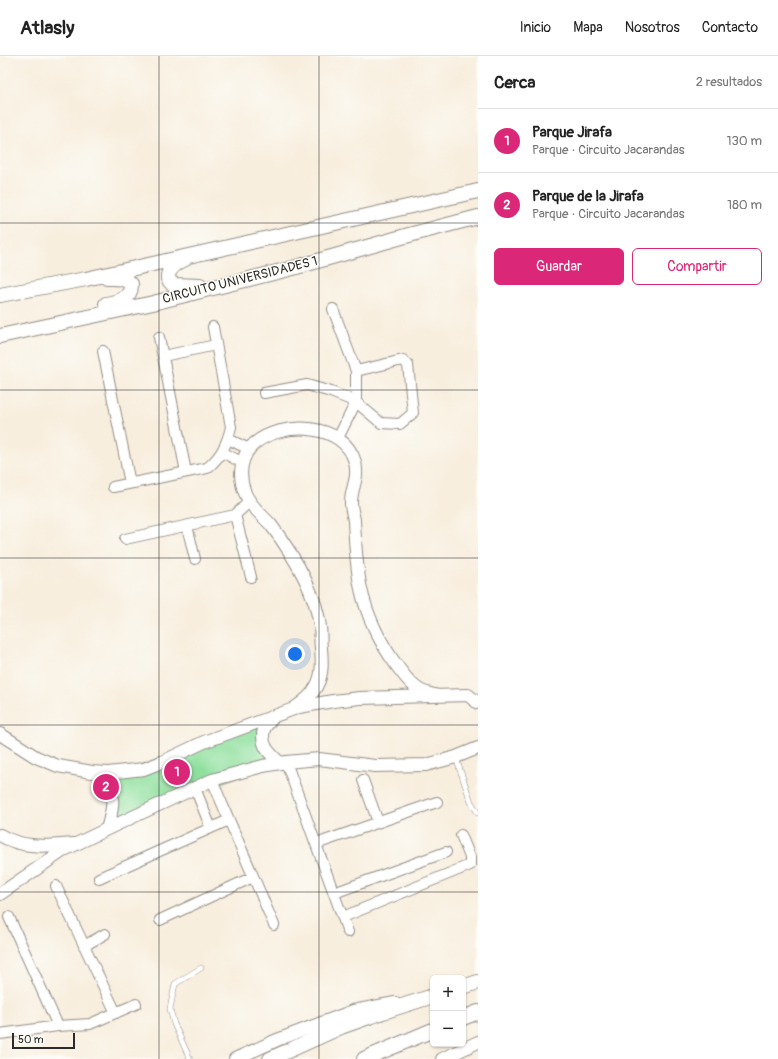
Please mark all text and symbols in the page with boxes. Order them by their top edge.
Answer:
text: Atlasly [20,16,74,40]
text: Inicio [520,19,551,36]
text: Mapa [573,19,603,36]
text: Nosotros [625,19,680,36]
text: Contacto [702,19,758,36]
text: Cerca [494,72,535,93]
text: 2 resultados [696,74,762,90]
text: Parque Jirafa [532,123,612,142]
text: 1 [504,133,510,149]
text: 130 m [726,133,762,149]
text: Parque · Circuito Jacarandas [532,142,685,158]
text: Parque de la Jirafa [532,187,644,206]
text: 2 [503,197,511,213]
text: 180 m [727,197,762,213]
text: Parque · Circuito Jacarandas [532,206,685,222]
button: Guardar [494,248,624,285]
button: Compartir [632,248,762,285]
street label: CIRCUITO UNIVERSIDADES 1 [161,253,319,307]
your location [285,644,305,664]
pin: 1 [164,757,190,787]
pin: 2 [93,772,119,802]
map controls [430,975,466,1047]
button: + [430,975,466,1011]
button: − [430,1011,466,1047]
scale bar [12,1031,75,1050]
text: 50 m [18,1033,44,1046]

